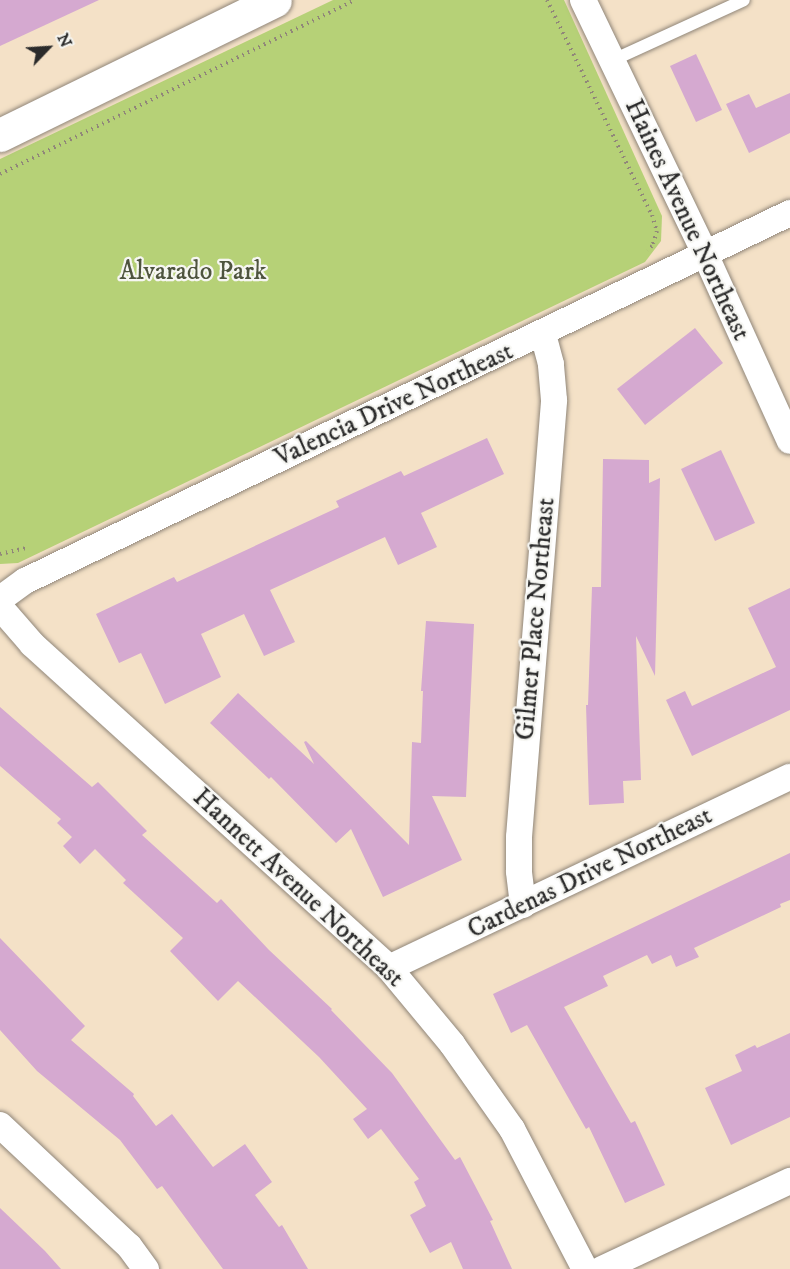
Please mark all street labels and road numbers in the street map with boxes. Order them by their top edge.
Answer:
street label: Haines Avenue Northeast [617,95,757,345]
street label: Valencia Drive Northeast [270,336,518,474]
street label: Gilmer Place Northeast [510,496,562,742]
street label: Hannett Avenue Northeast [186,782,410,994]
street label: Cardenas Drive Northeast [463,800,717,946]

